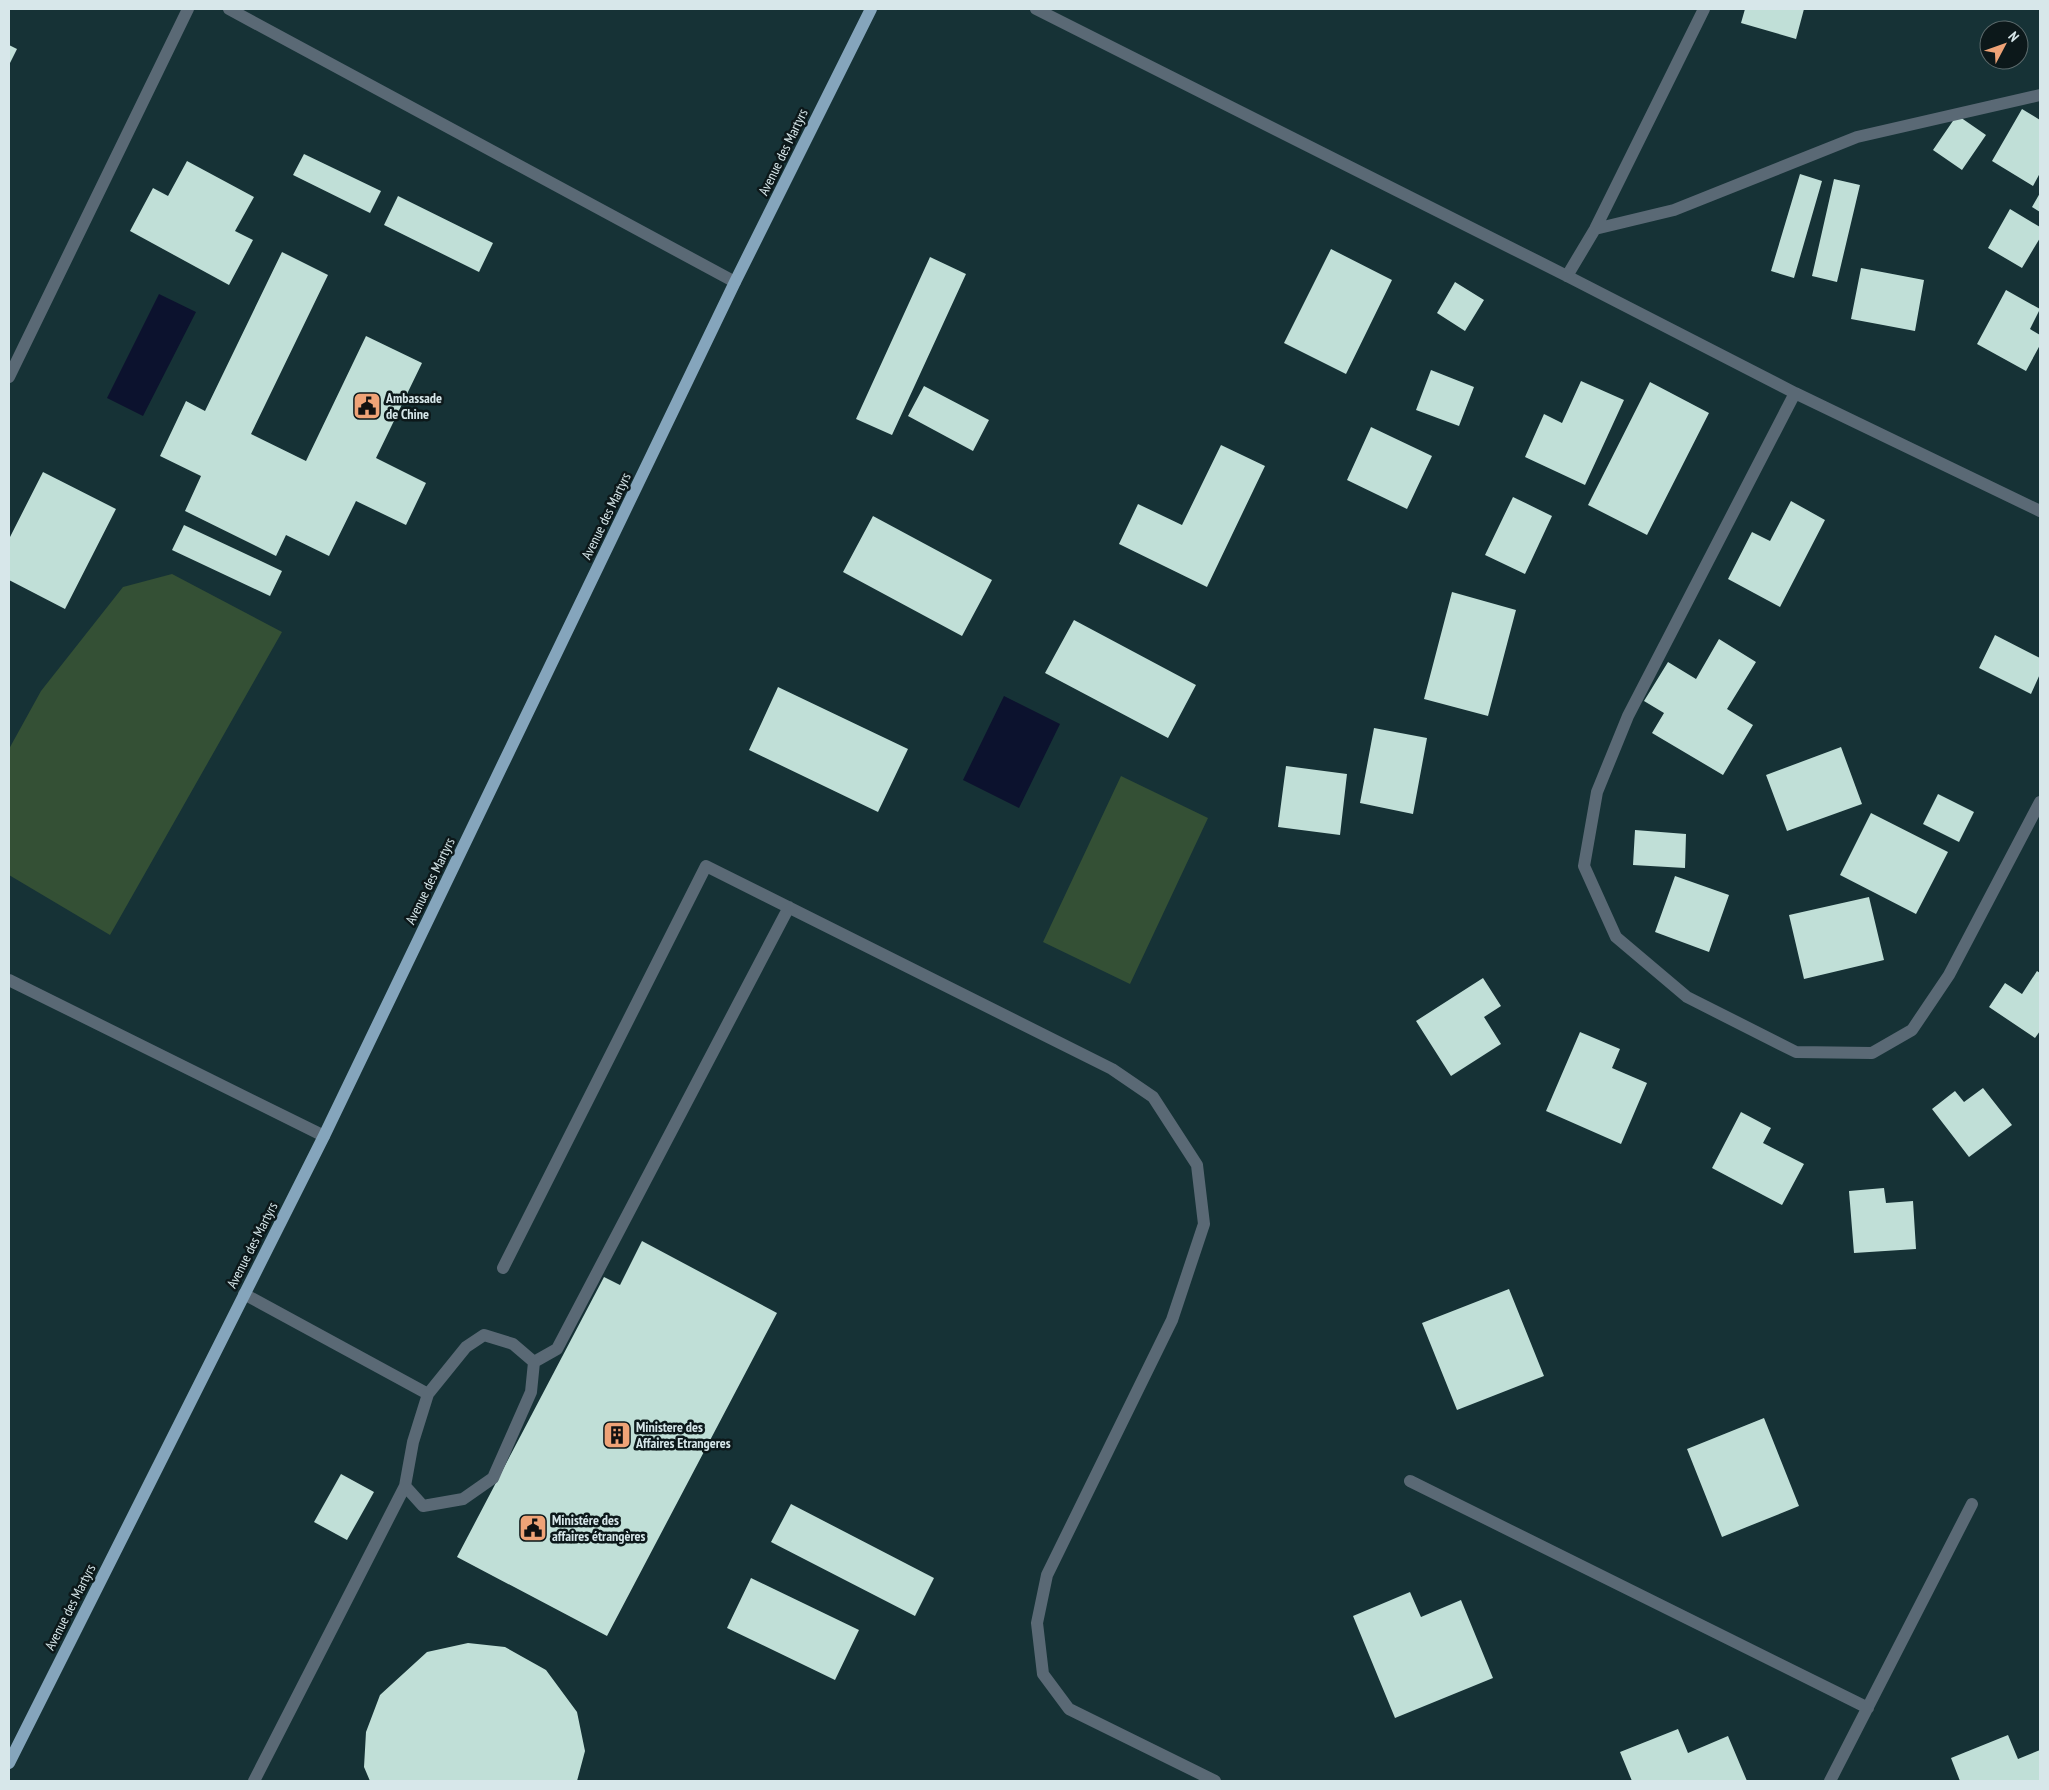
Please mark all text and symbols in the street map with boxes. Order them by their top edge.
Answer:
north arrow [1979,20,2029,70]
text: N [2005,28,2023,45]
street label: Avenue des Martyrs [754,105,812,198]
place label: Ambassade de Chine [385,389,442,423]
public building icon: Ambassade de Chine [352,391,382,421]
street label: Avenue des Martyrs [577,469,635,562]
street label: Avenue des Martyrs [401,834,459,927]
street label: Avenue des Martyrs [223,1199,282,1291]
place label: Ministere des Affaires Etrangeres [635,1418,731,1452]
building icon: Ministere des Affaires Etrangeres [602,1420,632,1450]
place label: Ministére des affaires étrangères [552,1511,646,1545]
public building icon: Ministére des affaires étrangères [518,1513,548,1543]
street label: Avenue des Martyrs [41,1561,100,1653]

